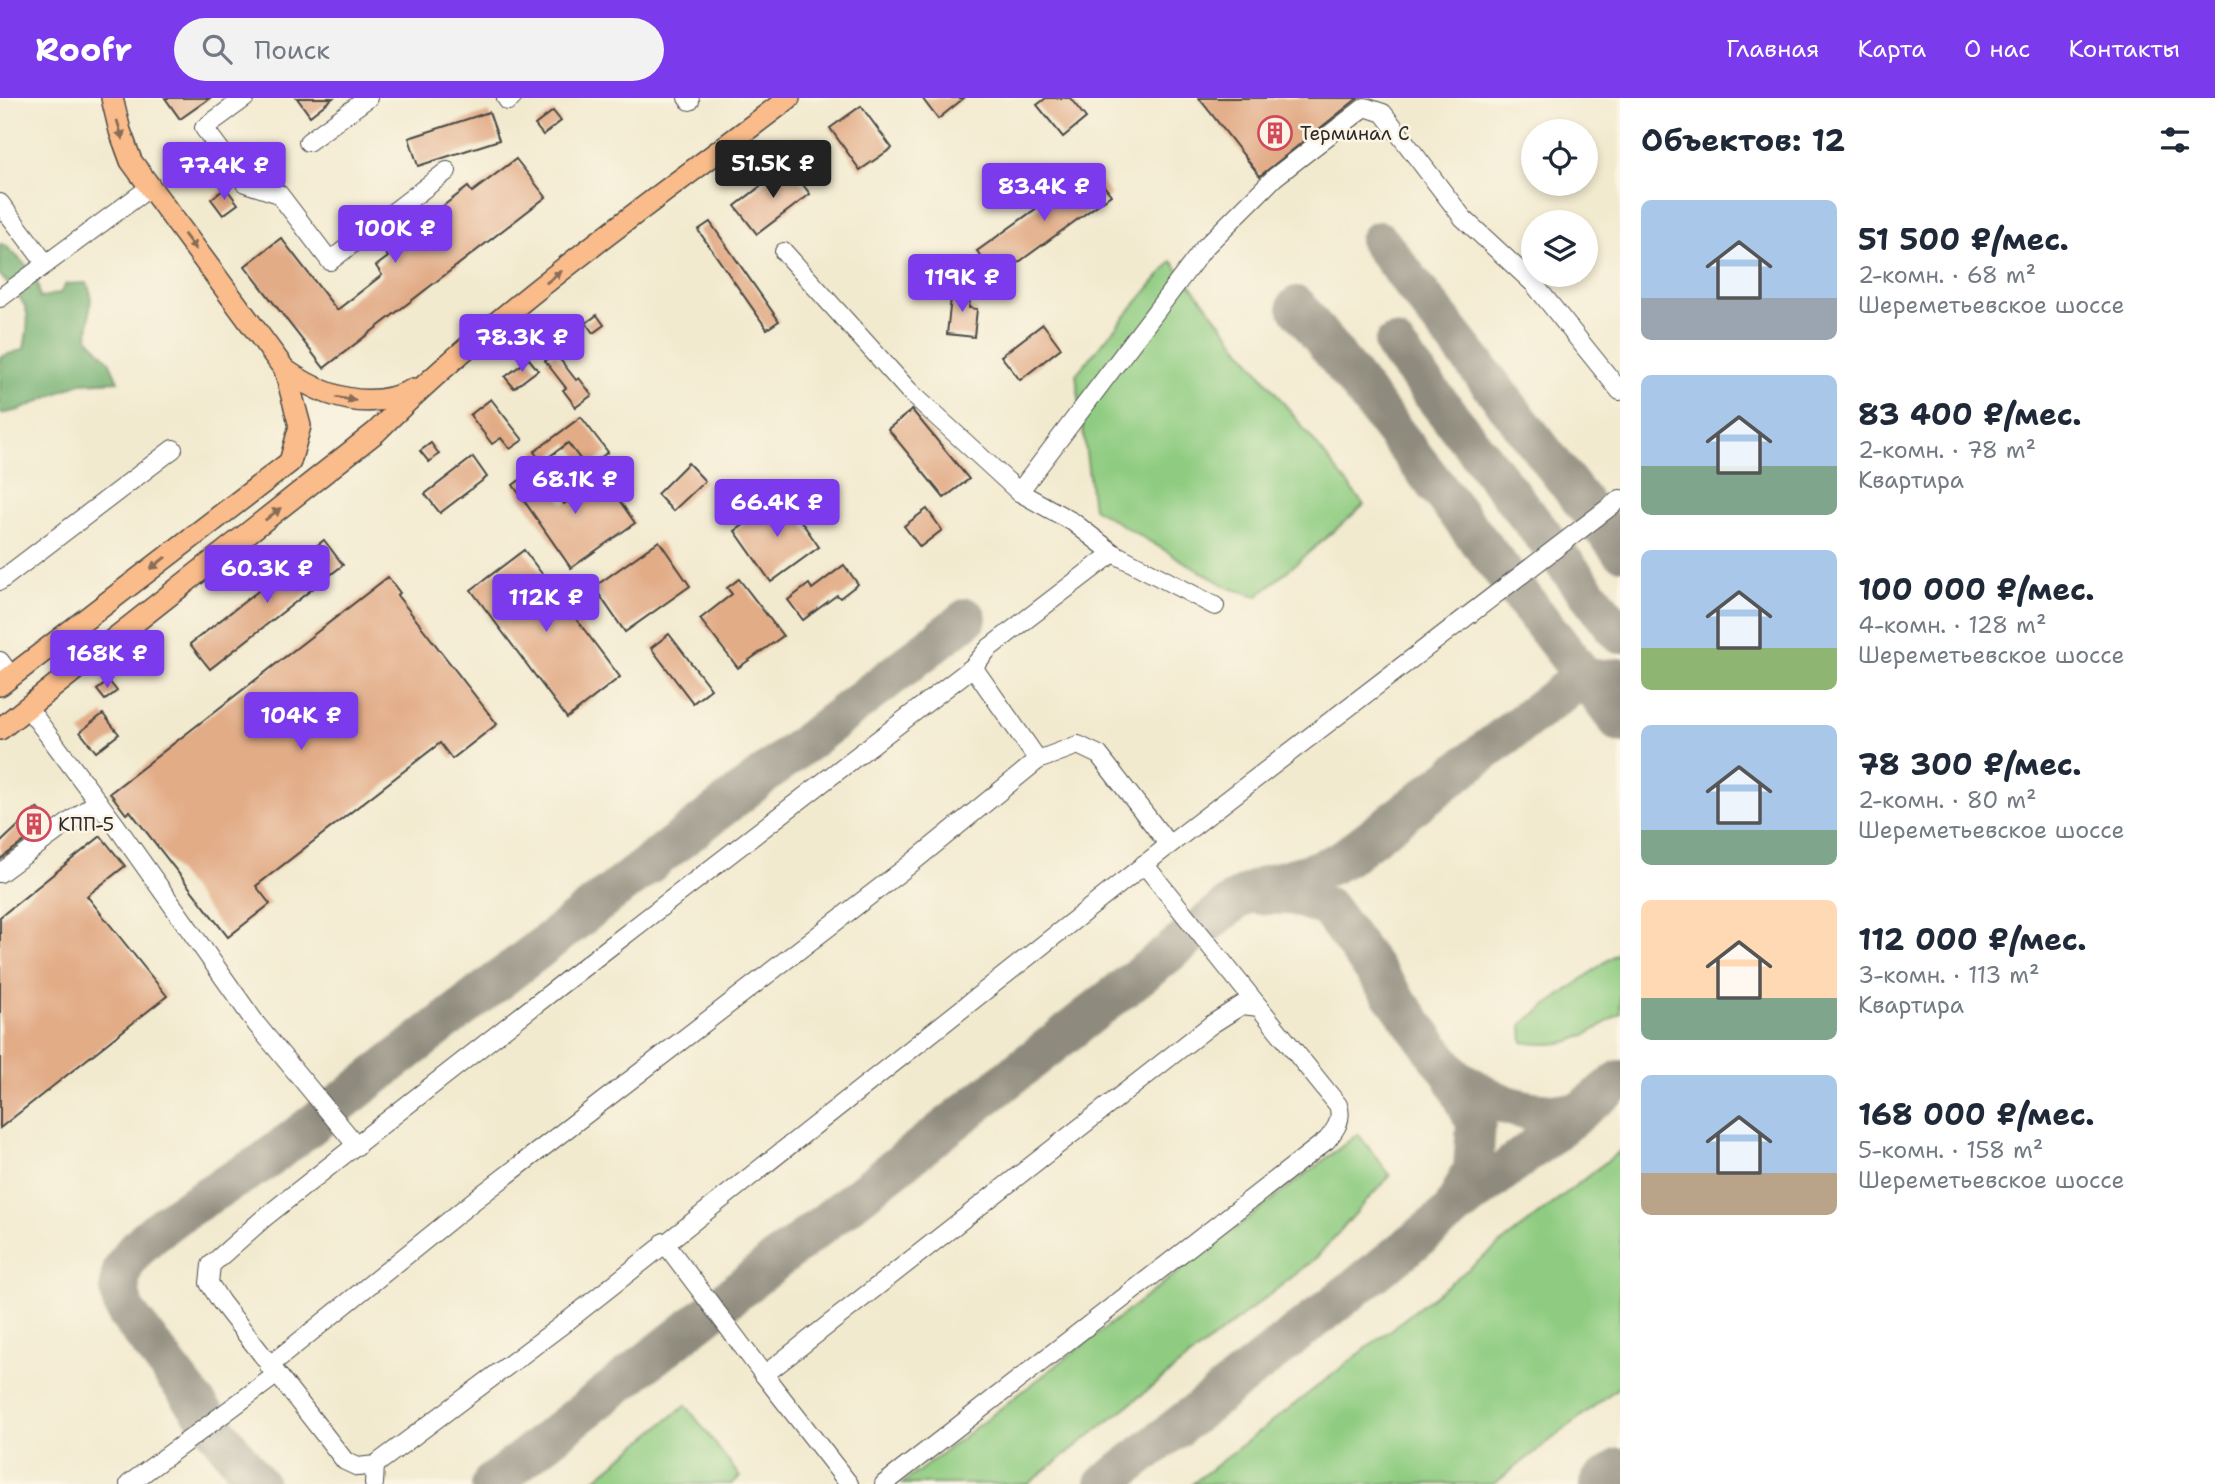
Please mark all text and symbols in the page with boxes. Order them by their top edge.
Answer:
search box [174,18,664,81]
text: Roofr [35,27,132,72]
icon: search [198,30,236,68]
text: Поиск [254,32,330,67]
text: Главная [1726,33,1819,65]
text: Карта [1857,33,1926,65]
text: О нас [1964,33,2030,65]
text: Контакты [2068,33,2180,65]
building icon: Терминал C [1256,114,1294,152]
map controls [1521,119,1598,287]
button: locate [1521,119,1598,196]
one-way arrow [116,120,126,141]
text: Объектов: 12 [1641,120,1845,161]
place label: Терминал C [1300,121,1410,146]
icon: filters [2156,121,2194,159]
pin: 51.5K ₽ [708,140,838,200]
pin: 77.4K ₽ [159,142,289,202]
text: 51.5K ₽ [731,148,815,178]
text: 77.4K ₽ [179,150,269,180]
pin: 83.4K ₽ [979,164,1109,223]
text: 83.4K ₽ [998,171,1090,201]
pin: 100K ₽ [338,206,452,265]
button: layers [1521,210,1598,287]
text: 100K ₽ [354,213,436,243]
text: 51 500 ₽/мес. [1858,219,2069,260]
icon: home [1697,228,1781,312]
one-way arrow [183,233,197,252]
pin: 119K ₽ [905,254,1019,314]
text: 2-комн. · 68 m² [1858,260,2036,290]
text: 119K ₽ [924,262,1000,292]
one-way arrow [545,271,563,285]
text: Шереметьевское шоссе [1858,290,2124,320]
pin: 78.3K ₽ [457,314,587,374]
text: 78.3K ₽ [475,322,569,352]
one-way arrow [335,394,357,405]
text: 83 400 ₽/мес. [1858,394,2082,435]
icon: home [1697,403,1781,487]
text: 2-комн. · 78 m² [1858,435,2036,465]
pin: 68.1K ₽ [510,456,640,516]
text: 68.1K ₽ [532,464,618,494]
text: Квартира [1858,465,1964,495]
pin: 66.4K ₽ [712,480,842,539]
text: 66.4K ₽ [731,487,823,517]
one-way arrow [264,506,282,521]
pin: 60.3K ₽ [202,546,332,605]
text: 60.3K ₽ [221,553,313,583]
one-way arrow [149,556,167,570]
text: 100 000 ₽/мес. [1858,569,2095,610]
pin: 112K ₽ [489,574,603,634]
icon: home [1697,578,1781,662]
text: 112K ₽ [508,582,584,612]
text: 4-комн. · 128 m² [1858,610,2046,640]
pin: 168K ₽ [50,630,164,690]
text: 168K ₽ [66,638,148,668]
text: Шереметьевское шоссе [1858,640,2124,670]
pin: 104K ₽ [244,692,358,752]
text: 104K ₽ [260,700,342,730]
text: 78 300 ₽/мес. [1858,744,2082,785]
icon: home [1697,753,1781,837]
text: 2-комн. · 80 m² [1858,785,2037,815]
building icon: КПП-5 [15,805,53,843]
place label: КПП-5 [58,812,114,837]
text: Шереметьевское шоссе [1858,815,2124,845]
text: 112 000 ₽/мес. [1858,919,2087,960]
icon: home [1697,928,1781,1012]
text: 3-комн. · 113 m² [1858,960,2040,990]
text: Квартира [1858,990,1964,1020]
text: 168 000 ₽/мес. [1858,1094,2095,1135]
icon: home [1697,1103,1781,1187]
text: 5-комн. · 158 m² [1858,1135,2043,1165]
text: Шереметьевское шоссе [1858,1165,2124,1195]

